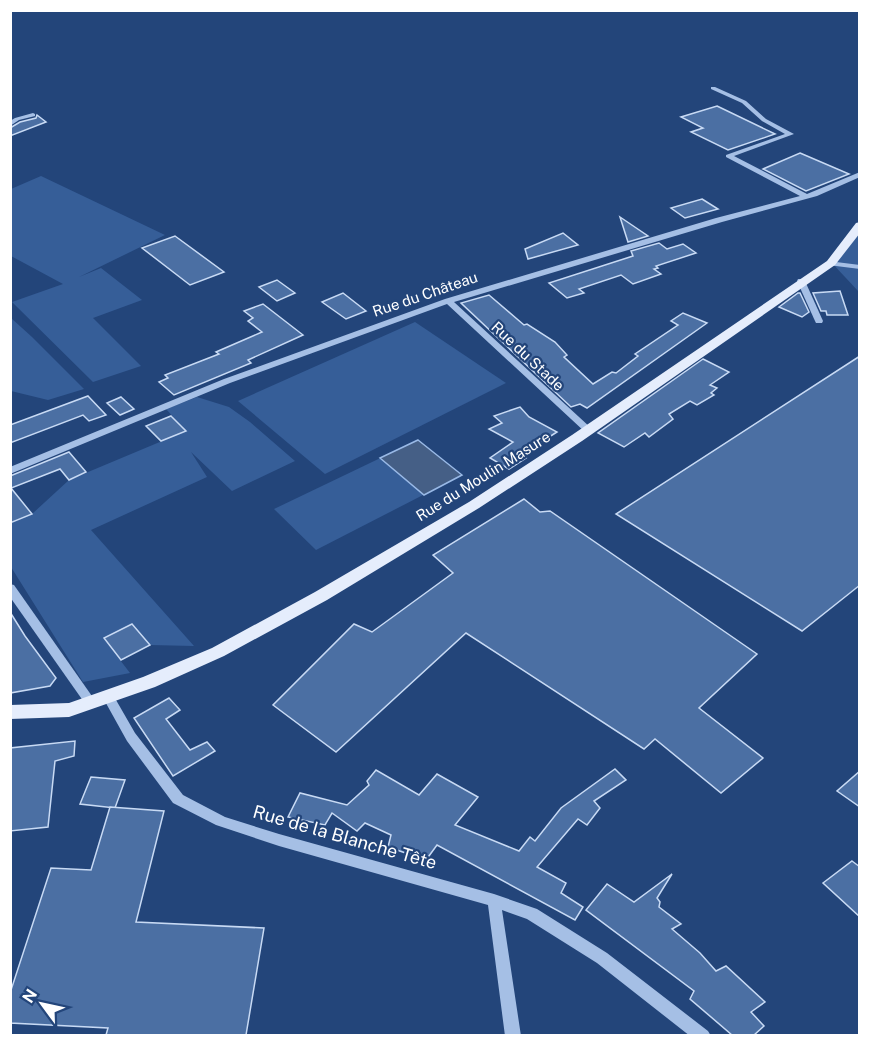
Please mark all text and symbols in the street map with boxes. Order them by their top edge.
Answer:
street label: Rue du Château [370,268,480,320]
street label: Rue du Stade [488,318,568,394]
street label: Rue du Moulin Masure [413,428,553,524]
street label: Rue de la Blanche Tête [251,801,439,873]
north arrow [12,974,72,1034]
text: N [18,986,41,1007]

